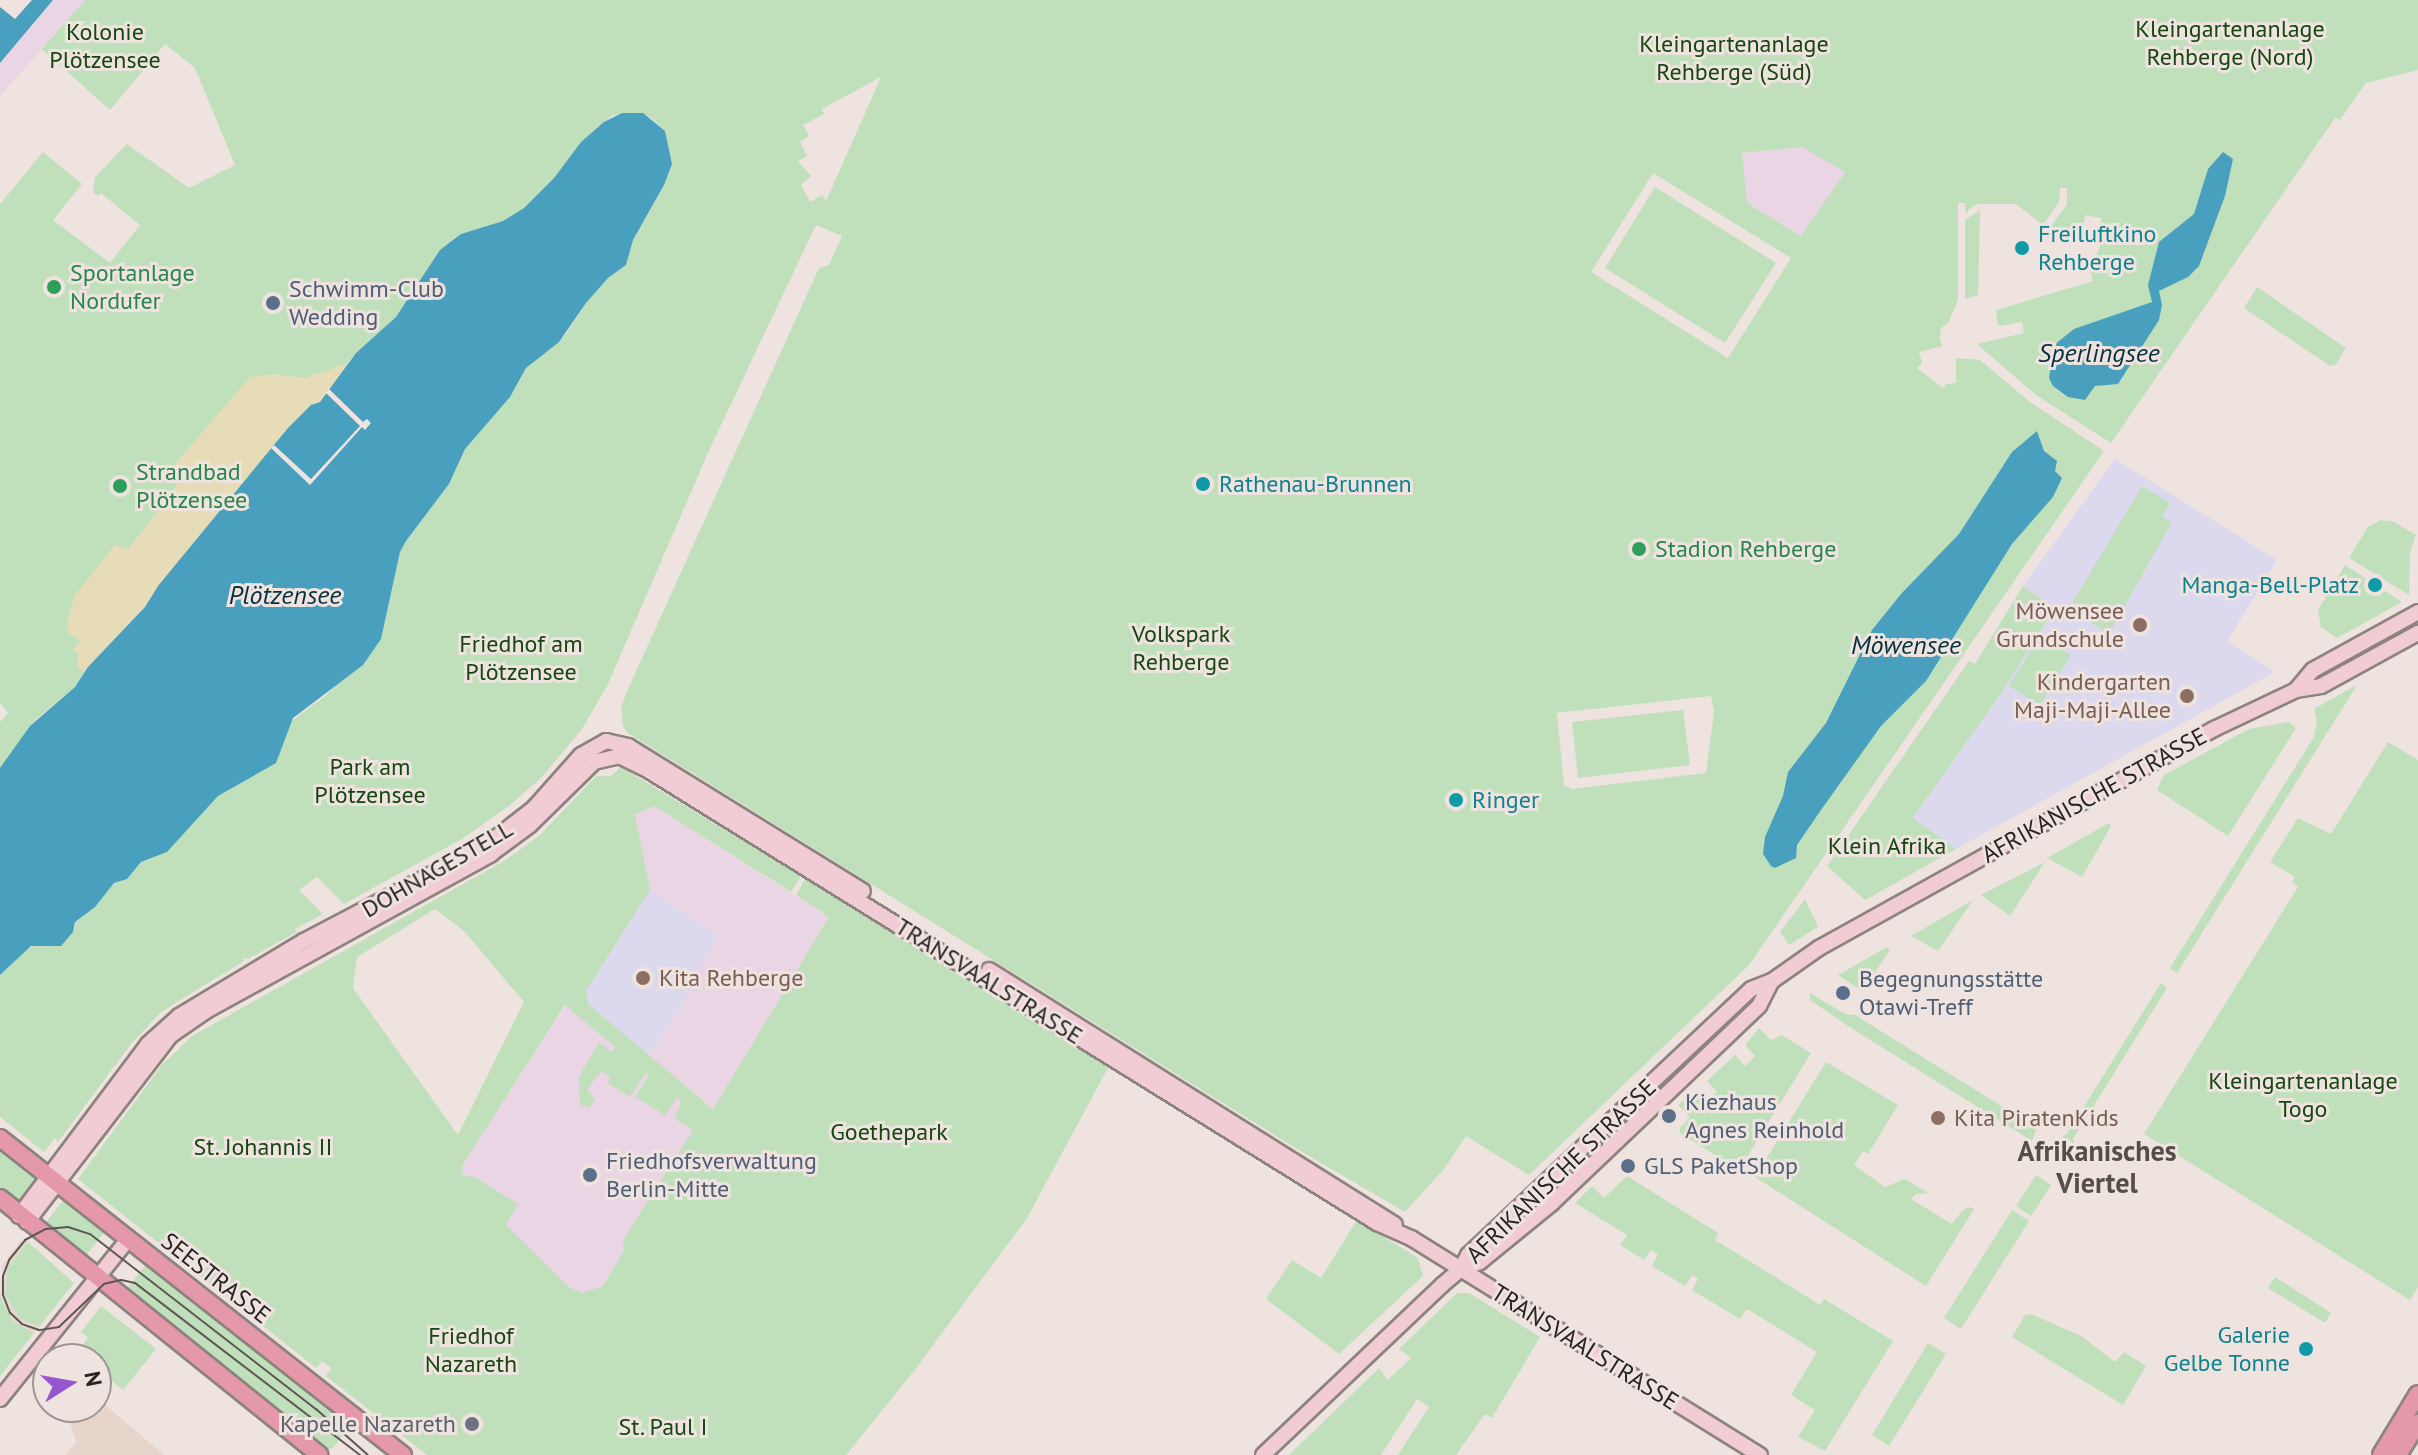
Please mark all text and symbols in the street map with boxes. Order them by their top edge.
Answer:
park label: Kleingartenanlage Rehberge (Nord) [2135,15,2325,71]
park label: Kolonie Plötzensee [49,18,161,74]
park label: Kleingartenanlage Rehberge (Süd) [1639,30,1829,86]
place label: Freiluftkino Rehberge [2038,220,2156,276]
marker: Freiluftkino Rehberge [2013,239,2031,257]
place label: Sportanlage Nordufer [70,259,195,315]
place label: Schwimm-Club Wedding [289,275,444,331]
marker: Sportanlage Nordufer [45,278,63,296]
marker: Schwimm-Club Wedding [264,294,282,312]
water label: Sperlingsee [2038,337,2160,369]
place label: Strandbad Plötzensee [136,458,247,514]
place label: Rathenau-Brunnen [1219,470,1412,498]
marker: Rathenau-Brunnen [1194,475,1212,493]
marker: Strandbad Plötzensee [111,477,129,495]
place label: Stadion Rehberge [1655,535,1836,563]
marker: Stadion Rehberge [1630,540,1648,558]
place label: Manga-Bell-Platz [2181,571,2359,599]
marker: Manga-Bell-Platz [2366,576,2384,594]
water label: Plötzensee [229,579,341,611]
place label: Möwensee Grundschule [1996,597,2124,653]
marker: Möwensee Grundschule [2131,616,2149,634]
park label: Volkspark Rehberge [1132,620,1230,676]
water label: Möwensee [1851,629,1961,661]
park label: Friedhof am Plötzensee [459,630,583,686]
place label: Kindergarten Maji-Maji-Allee [2014,668,2171,724]
marker: Kindergarten Maji-Maji-Allee [2178,687,2196,705]
street label: AFRIKANISCHE STRASSE [1976,721,2212,869]
park label: Park am Plötzensee [314,753,426,809]
place label: Ringer [1472,786,1539,814]
marker: Ringer [1447,791,1465,809]
street label: DOHNAGESTELL [357,814,517,924]
park label: Klein Afrika [1827,832,1947,860]
street label: TRANSVAALSTRASSE [890,912,1088,1050]
place label: Kita Rehberge [659,964,803,992]
place label: Begegnungsstätte Otawi-Treff [1859,965,2043,1021]
marker: Kita Rehberge [634,969,652,987]
marker: Begegnungsstätte Otawi-Treff [1834,984,1852,1002]
park label: Kleingartenanlage Togo [2208,1067,2398,1123]
street label: AFRIKANISCHE STRASSE [1460,1073,1662,1269]
place label: Kiezhaus Agnes Reinhold [1685,1088,1844,1144]
place label: Kita PiratenKids [1954,1104,2119,1132]
marker: Kiezhaus Agnes Reinhold [1660,1107,1678,1125]
marker: Kita PiratenKids [1929,1109,1947,1127]
park label: Goethepark [830,1118,948,1146]
park label: St. Johannis II [193,1133,333,1161]
district label: Afrikanisches Viertel [2018,1134,2176,1200]
place label: Friedhofsverwaltung Berlin-Mitte [606,1147,817,1203]
place label: GLS PaketShop [1644,1152,1798,1180]
marker: GLS PaketShop [1619,1157,1637,1175]
marker: Friedhofsverwaltung Berlin-Mitte [581,1166,599,1184]
street label: SEESTRASSE [156,1226,276,1330]
street label: TRANSVAALSTRASSE [1486,1278,1684,1416]
place label: Galerie Gelbe Tonne [2163,1321,2290,1377]
park label: Friedhof Nazareth [425,1322,517,1378]
marker: Galerie Gelbe Tonne [2297,1340,2315,1358]
north arrow [32,1343,112,1423]
text: N [78,1369,109,1389]
place label: Kapelle Nazareth [280,1410,456,1438]
park label: St. Paul I [618,1413,708,1441]
marker: Kapelle Nazareth [463,1415,481,1433]

